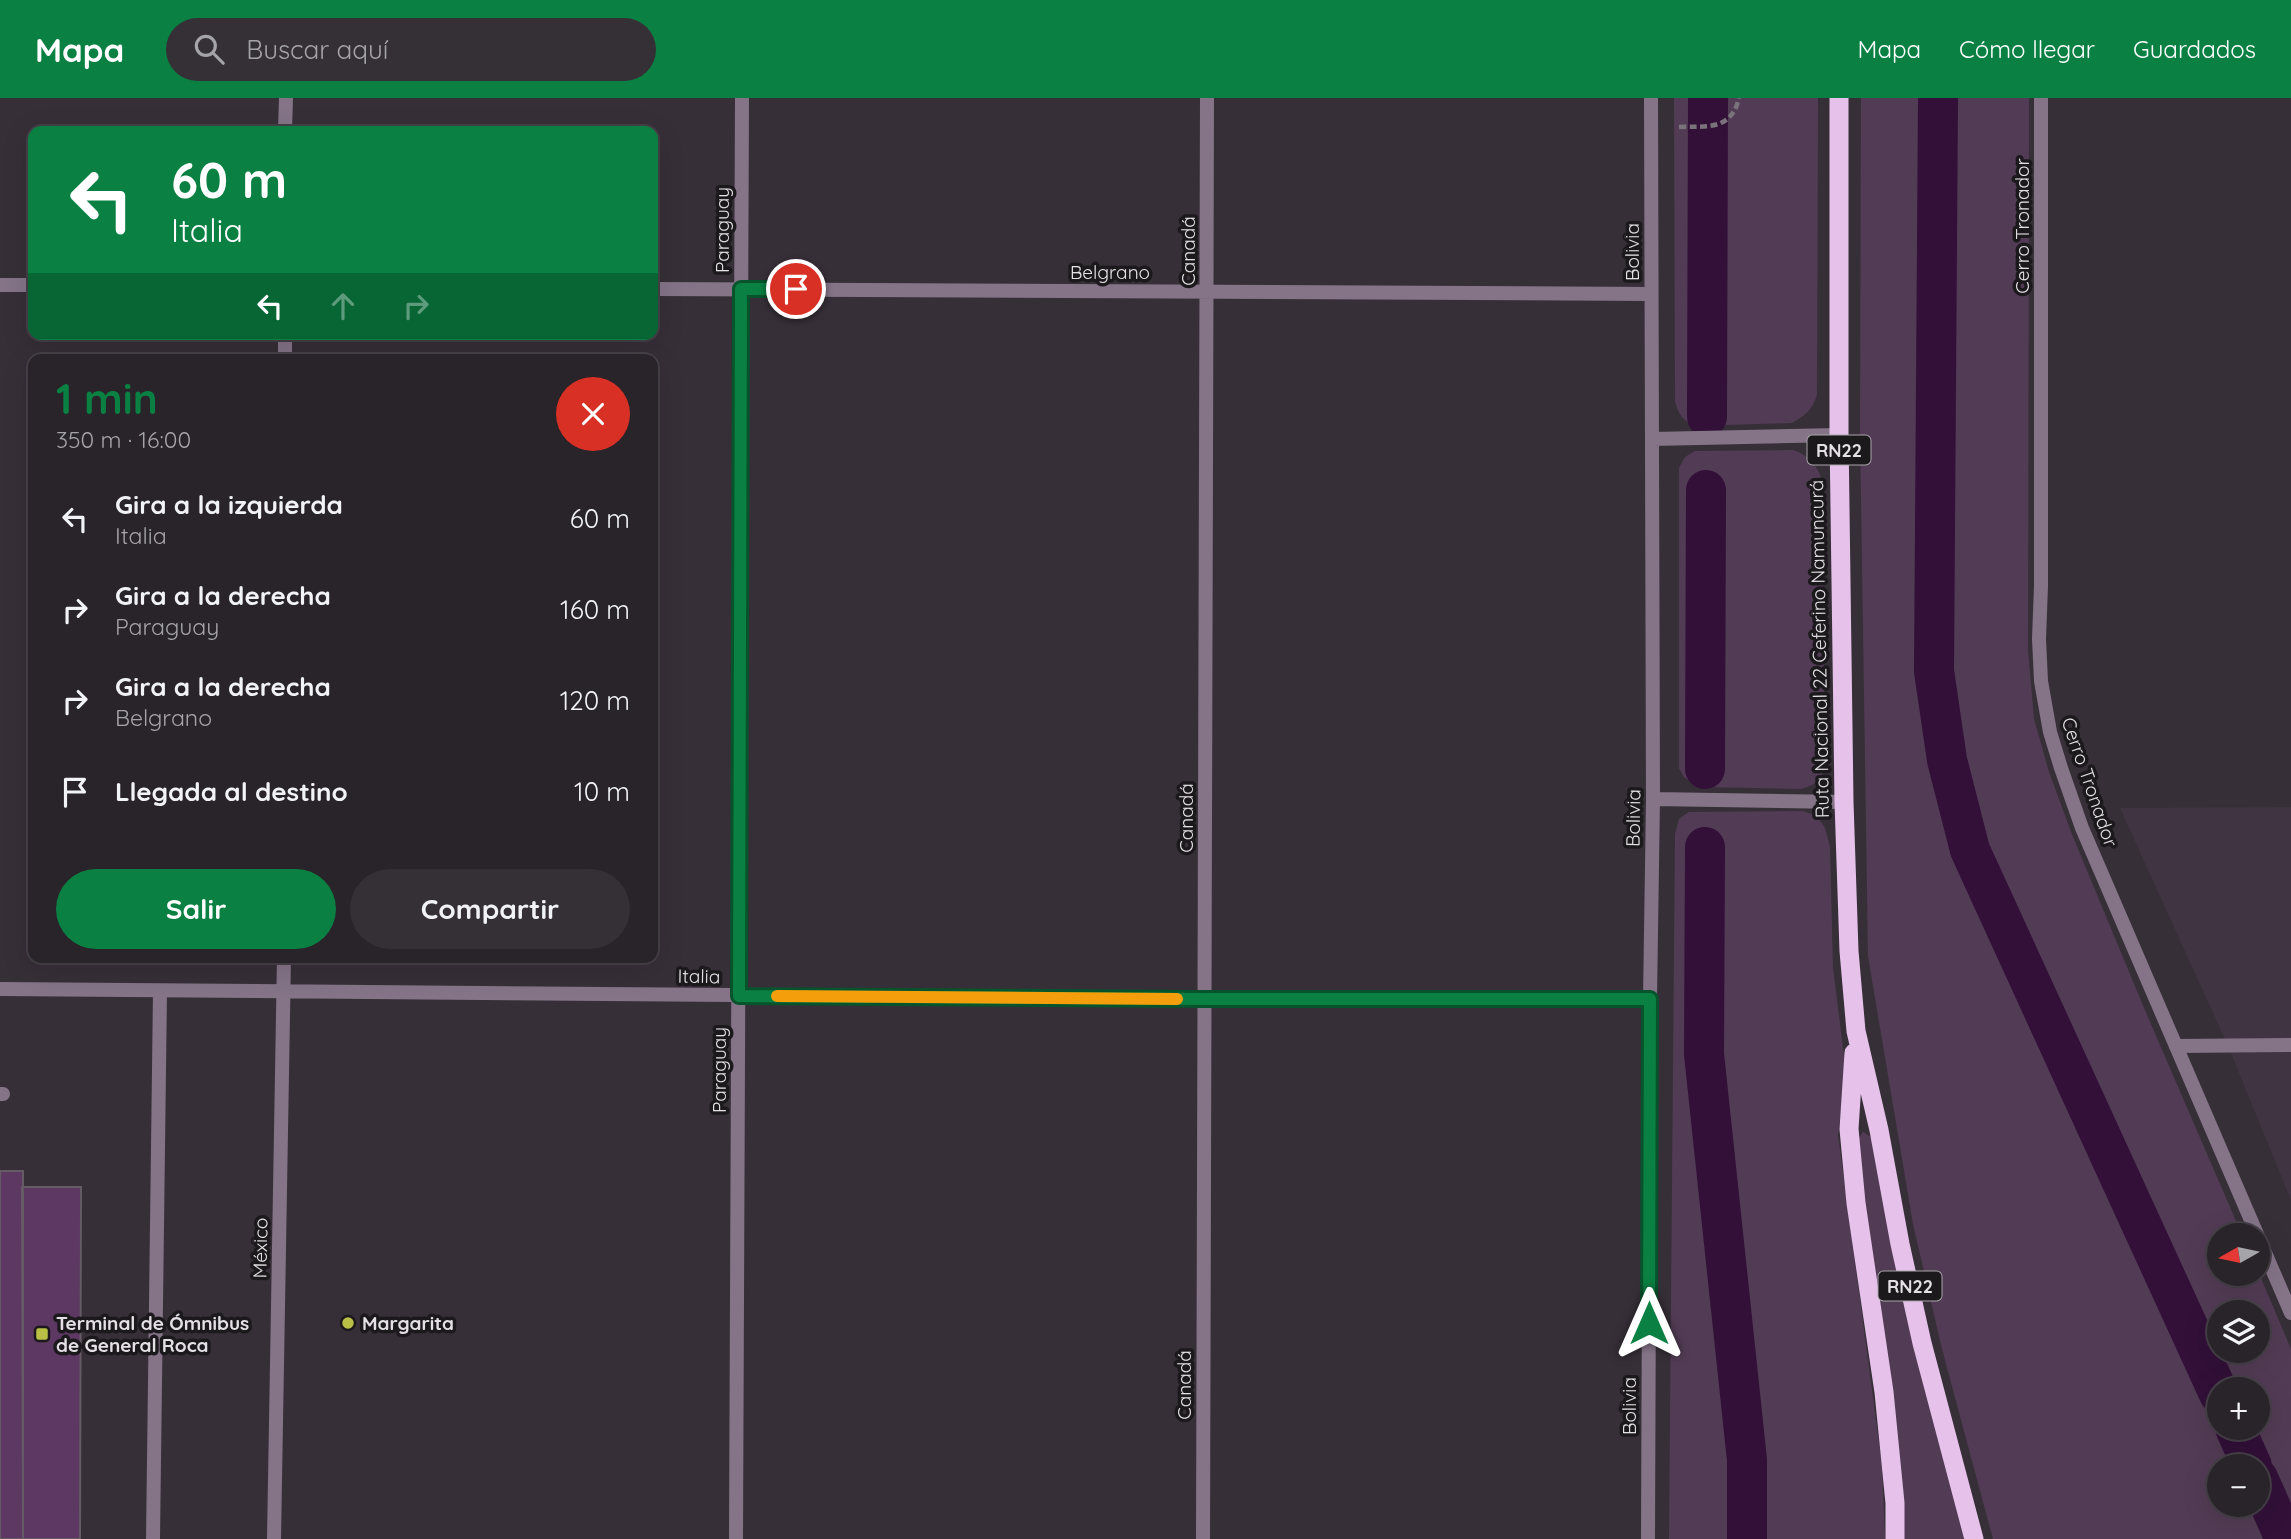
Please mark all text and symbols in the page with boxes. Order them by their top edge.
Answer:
search box [166,18,656,81]
text: Mapa [35,29,124,70]
icon: search [190,30,228,68]
text: Buscar aquí [246,33,388,66]
text: Mapa [1858,34,1921,64]
text: Cómo llegar [1959,34,2095,64]
text: Guardados [2133,34,2256,64]
text: 60 m [171,149,287,210]
icon: left [56,154,147,245]
street label: Cerro Tronador [2010,158,2034,294]
street label: Paraguay [710,187,734,273]
text: Italia [171,210,243,250]
street label: Canadá [1176,216,1200,286]
street label: Bolivia [1620,223,1644,281]
pin [766,259,826,319]
street label: Belgrano [1070,260,1150,284]
icon: arrive [777,270,815,308]
icon: left [251,287,289,325]
icon: ahead [324,287,362,325]
icon: right [397,287,435,325]
text: 1 min [56,372,158,425]
button: close [556,377,630,451]
text: 350 m · 16:00 [56,425,191,454]
road number: RN22 [1808,436,1870,464]
street label: Ruta Nacional 22 Ceferino Namuncurá [1804,480,1834,818]
text: Gira a la izquierda [115,488,343,521]
icon: left [56,500,94,538]
text: 60 m [570,502,630,535]
text: Italia [115,521,167,550]
text: Gira a la derecha [115,579,331,612]
icon: right [56,591,94,629]
text: 160 m [560,593,630,626]
text: Paraguay [115,612,219,641]
text: Gira a la derecha [115,670,331,703]
icon: right [56,682,94,720]
text: 120 m [560,684,630,717]
text: Belgrano [115,703,212,732]
street label: Cerro Tronador [2057,714,2124,851]
icon: arrive [56,773,94,811]
text: Llegada al destino [115,775,348,808]
text: 10 m [574,775,630,808]
street label: Canadá [1174,783,1198,853]
street label: Bolivia [1620,789,1646,847]
button: Salir [56,869,336,949]
button: Compartir [350,869,630,949]
street label: Italia [677,964,721,988]
street label: Paraguay [707,1027,731,1113]
street label: México [247,1217,273,1279]
north arrow [2207,1223,2270,1286]
map controls [2207,1223,2270,1517]
road number: RN22 [1878,1272,1941,1301]
position arrow [1612,1286,1686,1360]
button: layers [2207,1300,2270,1363]
place label: Terminal de Ómnibus de General Roca [56,1311,249,1357]
place label: Margarita [362,1311,454,1335]
marker: Margarita [340,1315,356,1331]
marker: Terminal de Ómnibus de General Roca [34,1326,50,1342]
street label: Canadá [1172,1350,1196,1420]
street label: Bolivia [1617,1377,1641,1435]
button: + [2207,1377,2270,1440]
button: − [2207,1454,2270,1517]

